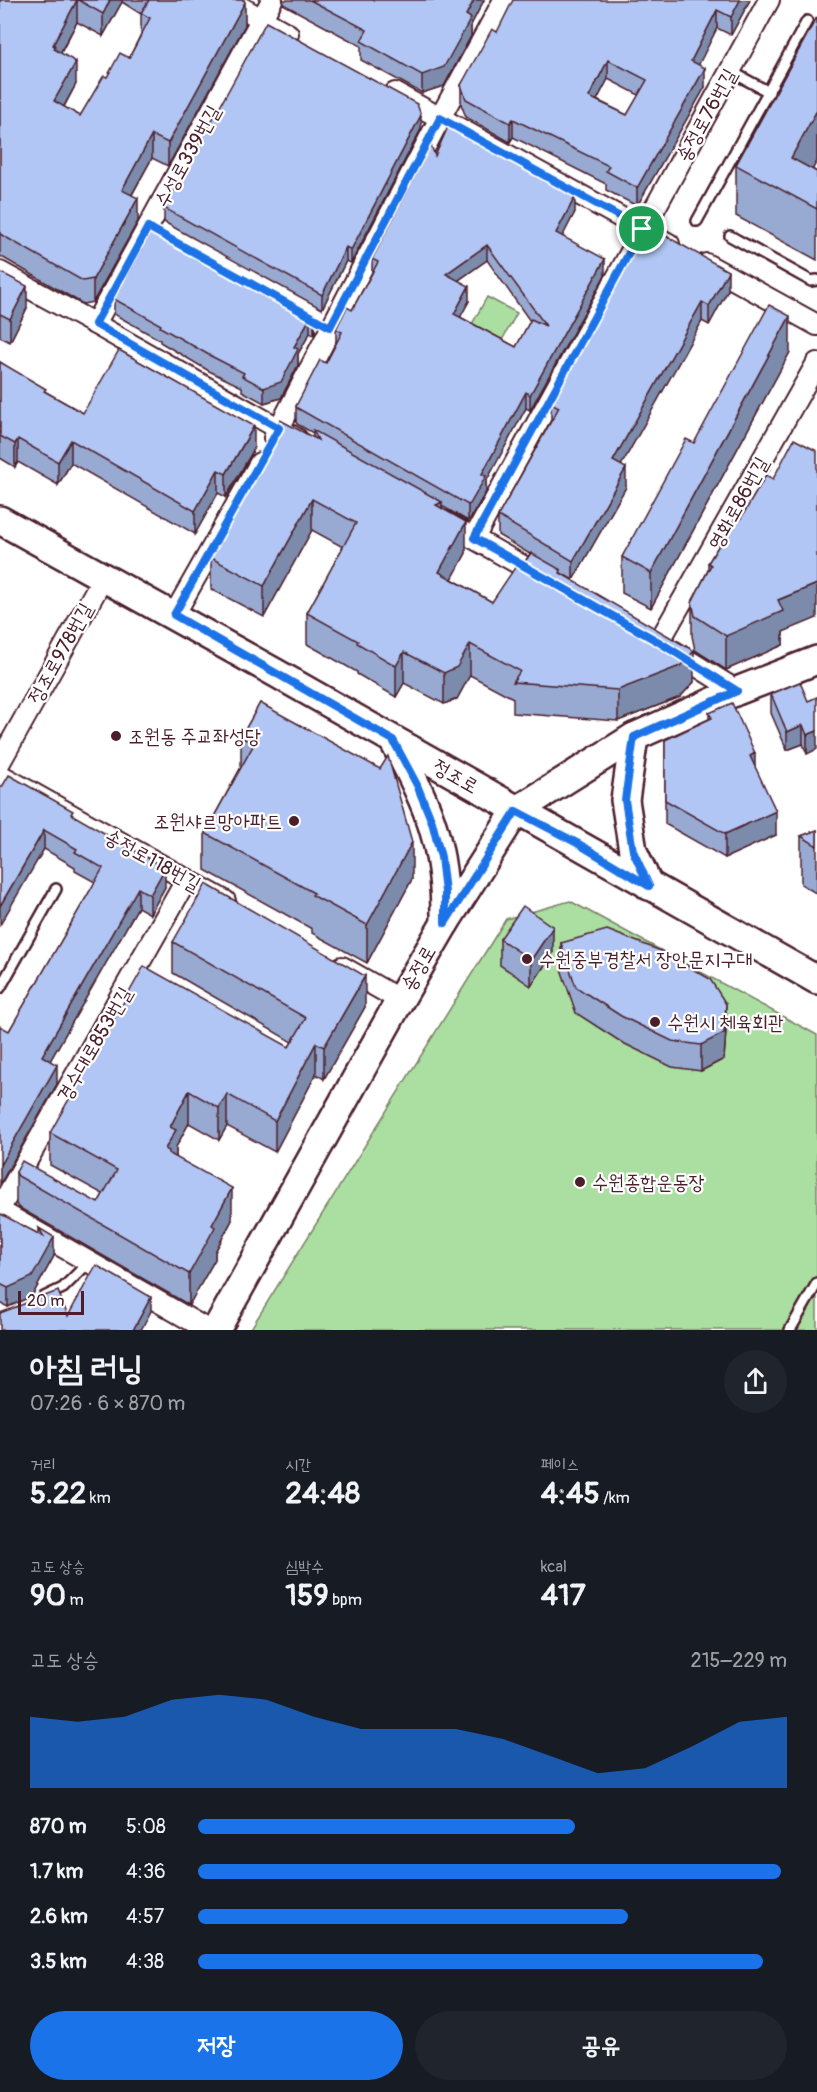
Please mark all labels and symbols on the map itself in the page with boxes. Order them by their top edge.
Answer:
street label: 송정로76번길 [671,64,742,166]
street label: 수성로339번길 [149,101,226,212]
pin [616,203,667,254]
street label: 영화로86번길 [703,452,774,554]
street label: 정조로978번길 [22,598,98,708]
place label: 조원동 주교좌성당 [128,724,261,749]
marker: 조원동 주교좌성당 [109,729,123,743]
street label: 정조로 [429,754,483,799]
place label: 조원샤르망아파트 [153,809,282,834]
marker: 조원샤르망아파트 [287,814,301,828]
street label: 송정로118번길 [100,824,205,897]
street label: 송정로 [396,941,441,995]
place label: 수원중부경찰서 장안문지구대 [539,947,753,972]
marker: 수원중부경찰서 장안문지구대 [520,952,534,966]
street label: 경수대로853번길 [51,982,137,1106]
place label: 수원시 체육회관 [667,1010,784,1035]
marker: 수원시 체육회관 [648,1015,662,1029]
place label: 수원종합운동장 [592,1170,705,1195]
marker: 수원종합운동장 [573,1175,587,1189]
scale bar [18,1288,84,1316]

